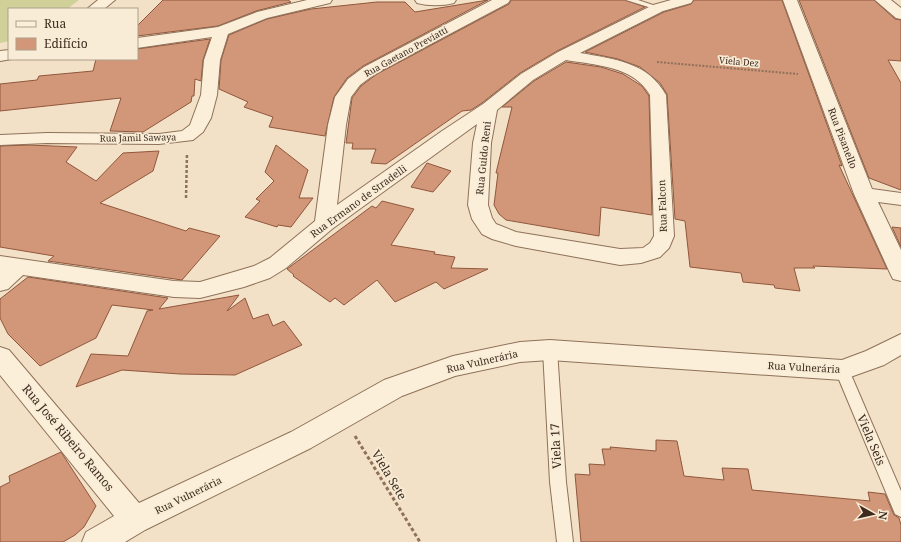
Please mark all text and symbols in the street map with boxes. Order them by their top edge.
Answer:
legend [8,8,138,60]
text: Rua [44,15,66,32]
street label: Rua Gaetano Previatti [362,23,450,80]
text: Edifício [44,35,88,52]
street label: Viela Dez [719,53,760,70]
street label: Rua Pisanello [825,105,861,171]
street label: Rua Guido Reni [472,120,494,195]
street label: Rua Jamil Sawaya [100,130,176,145]
street label: Rua Ermano de Stradelli [307,161,410,241]
street label: Rua Falcon [654,179,670,232]
street label: Rua Vulnerária [445,346,519,376]
street label: Rua Vulnerária [767,358,841,376]
street label: Rua José Ribeiro Ramos [19,381,118,495]
street label: Viela Seis [853,412,890,468]
street label: Viela 17 [546,423,565,469]
street label: Viela Sete [368,447,411,503]
street label: Rua Vulnerária [152,473,224,517]
north arrow [853,494,893,534]
text: N [875,510,891,521]

